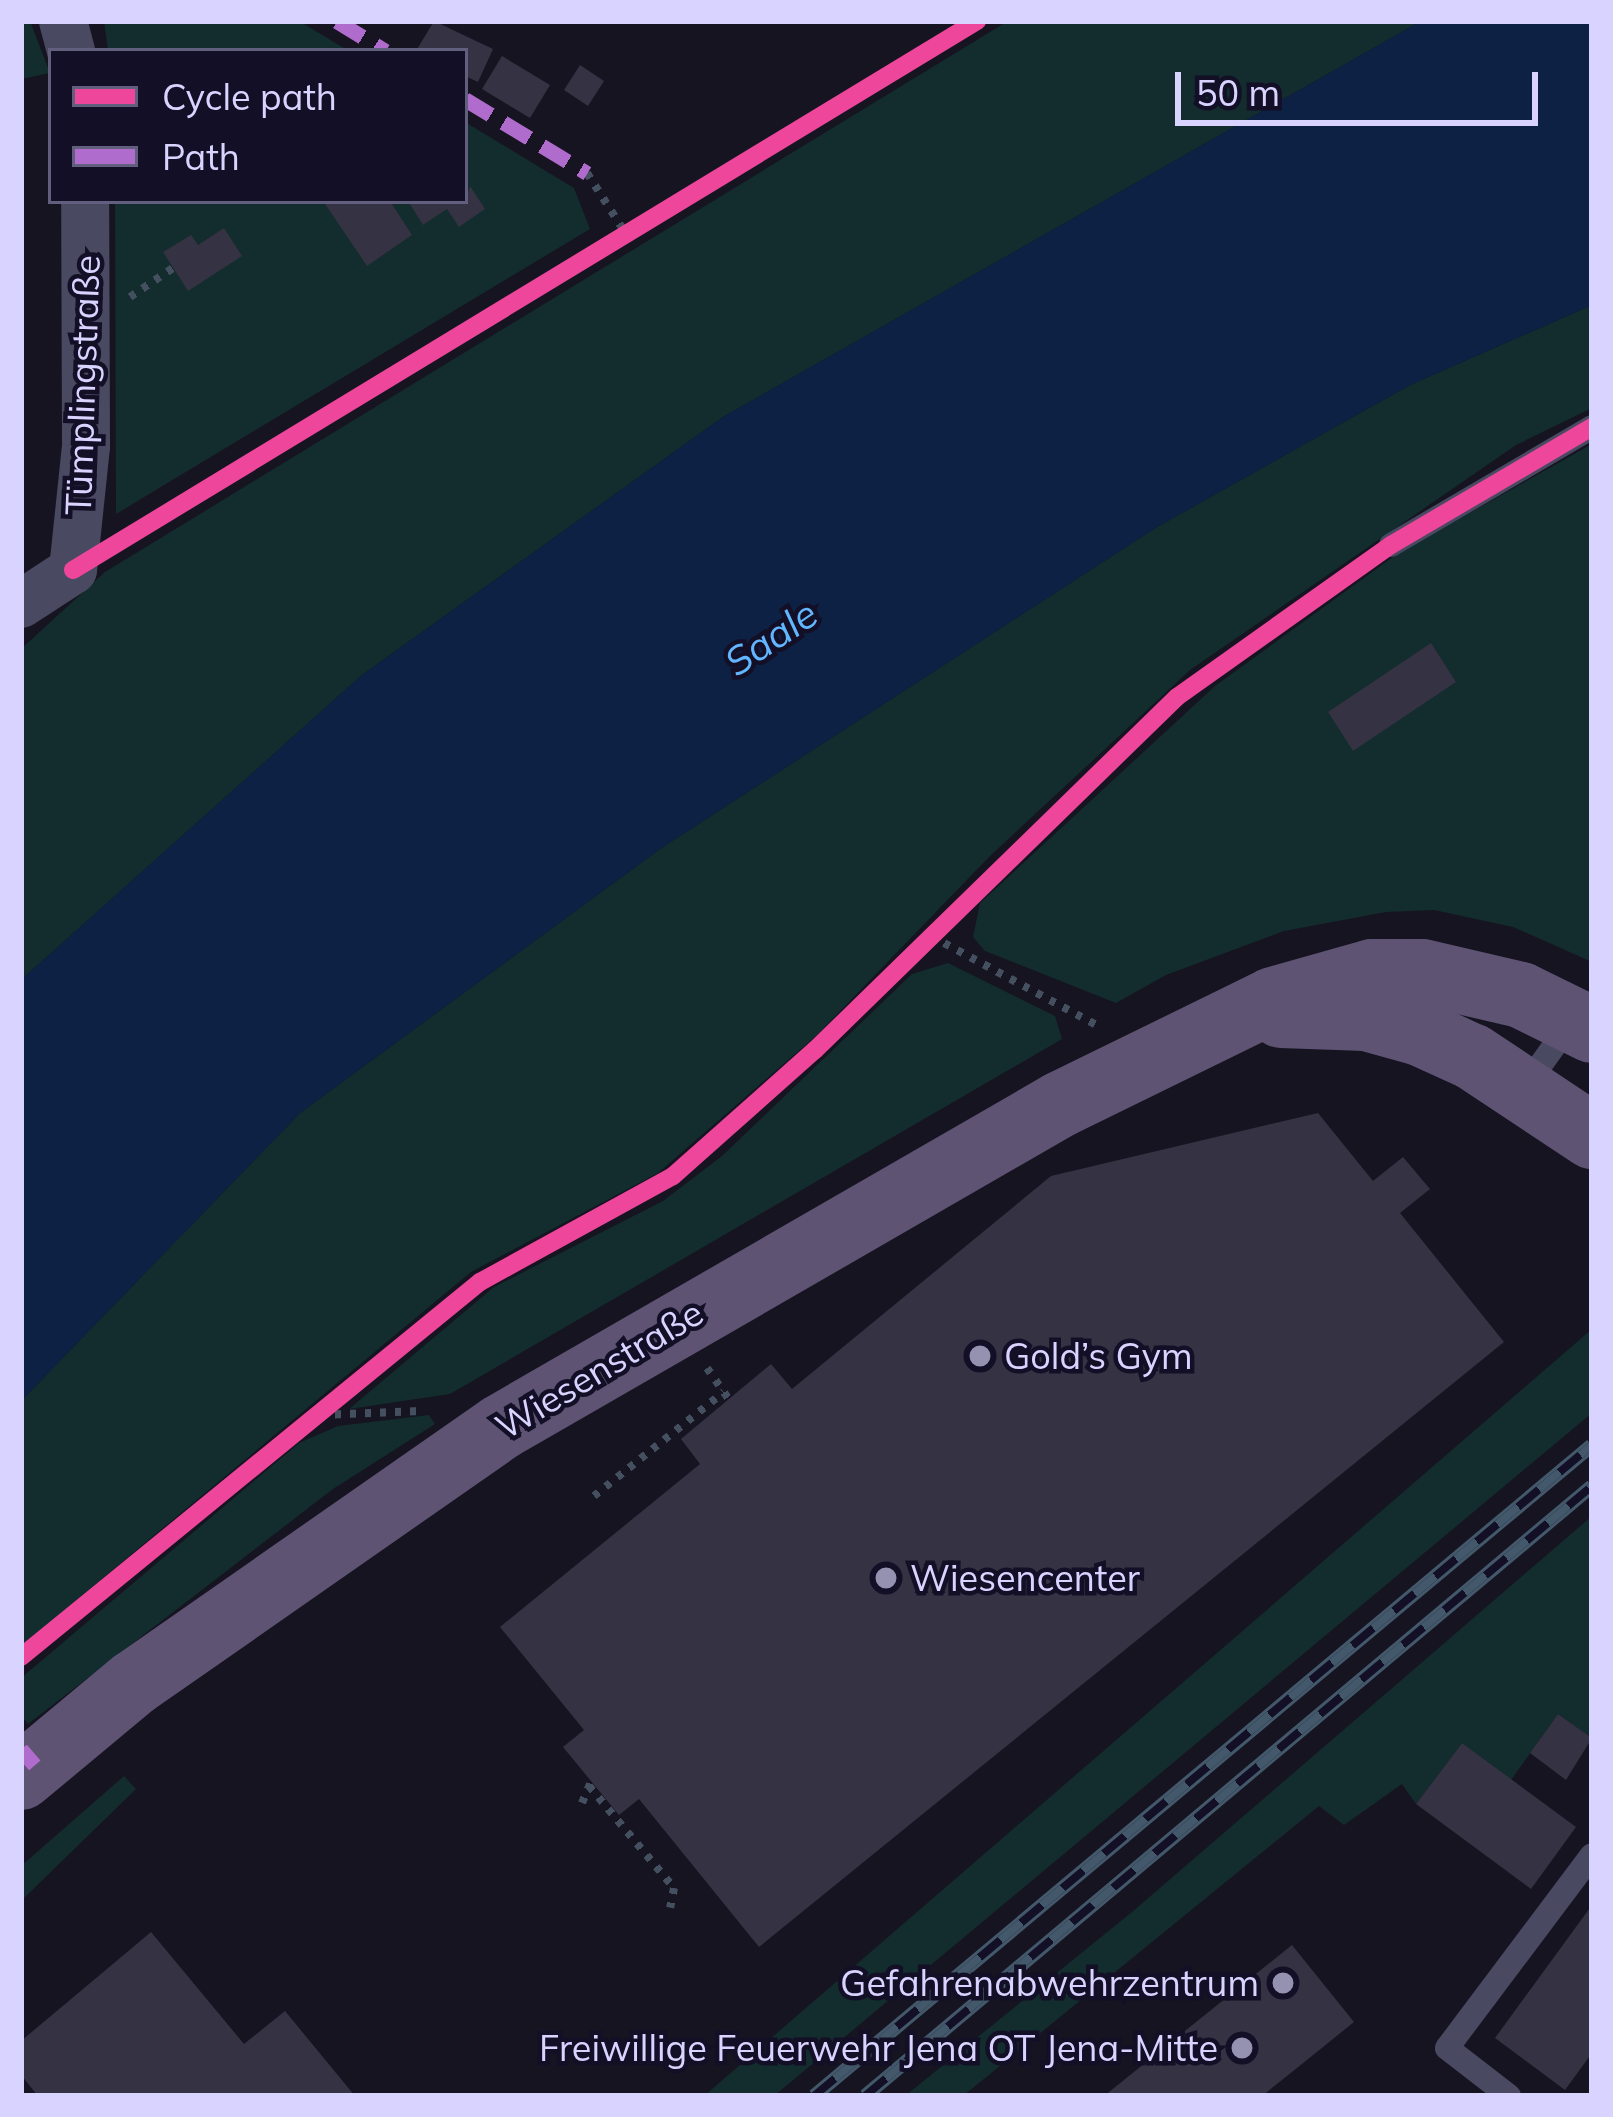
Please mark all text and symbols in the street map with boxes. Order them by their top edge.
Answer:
legend [48,48,468,204]
scale bar [1181,48,1544,122]
text: 50 m [1196,70,1280,115]
text: Cycle path [162,74,337,119]
text: Path [162,134,240,179]
street label: Tümplingstraße [56,254,108,516]
water label: Saale [716,590,826,686]
street label: Wiesenstraße [488,1290,710,1448]
place label: Gold’s Gym [1004,1334,1192,1378]
marker: Gold’s Gym [967,1343,993,1369]
place label: Wiesencenter [910,1556,1140,1600]
marker: Wiesencenter [873,1565,899,1591]
place label: Gefahrenabwehrzentrum [840,1961,1259,2005]
marker: Gefahrenabwehrzentrum [1270,1970,1296,1996]
place label: Freiwillige Feuerwehr Jena OT Jena-Mitte [539,2026,1218,2070]
marker: Freiwillige Feuerwehr Jena OT Jena-Mitte [1229,2035,1255,2061]

